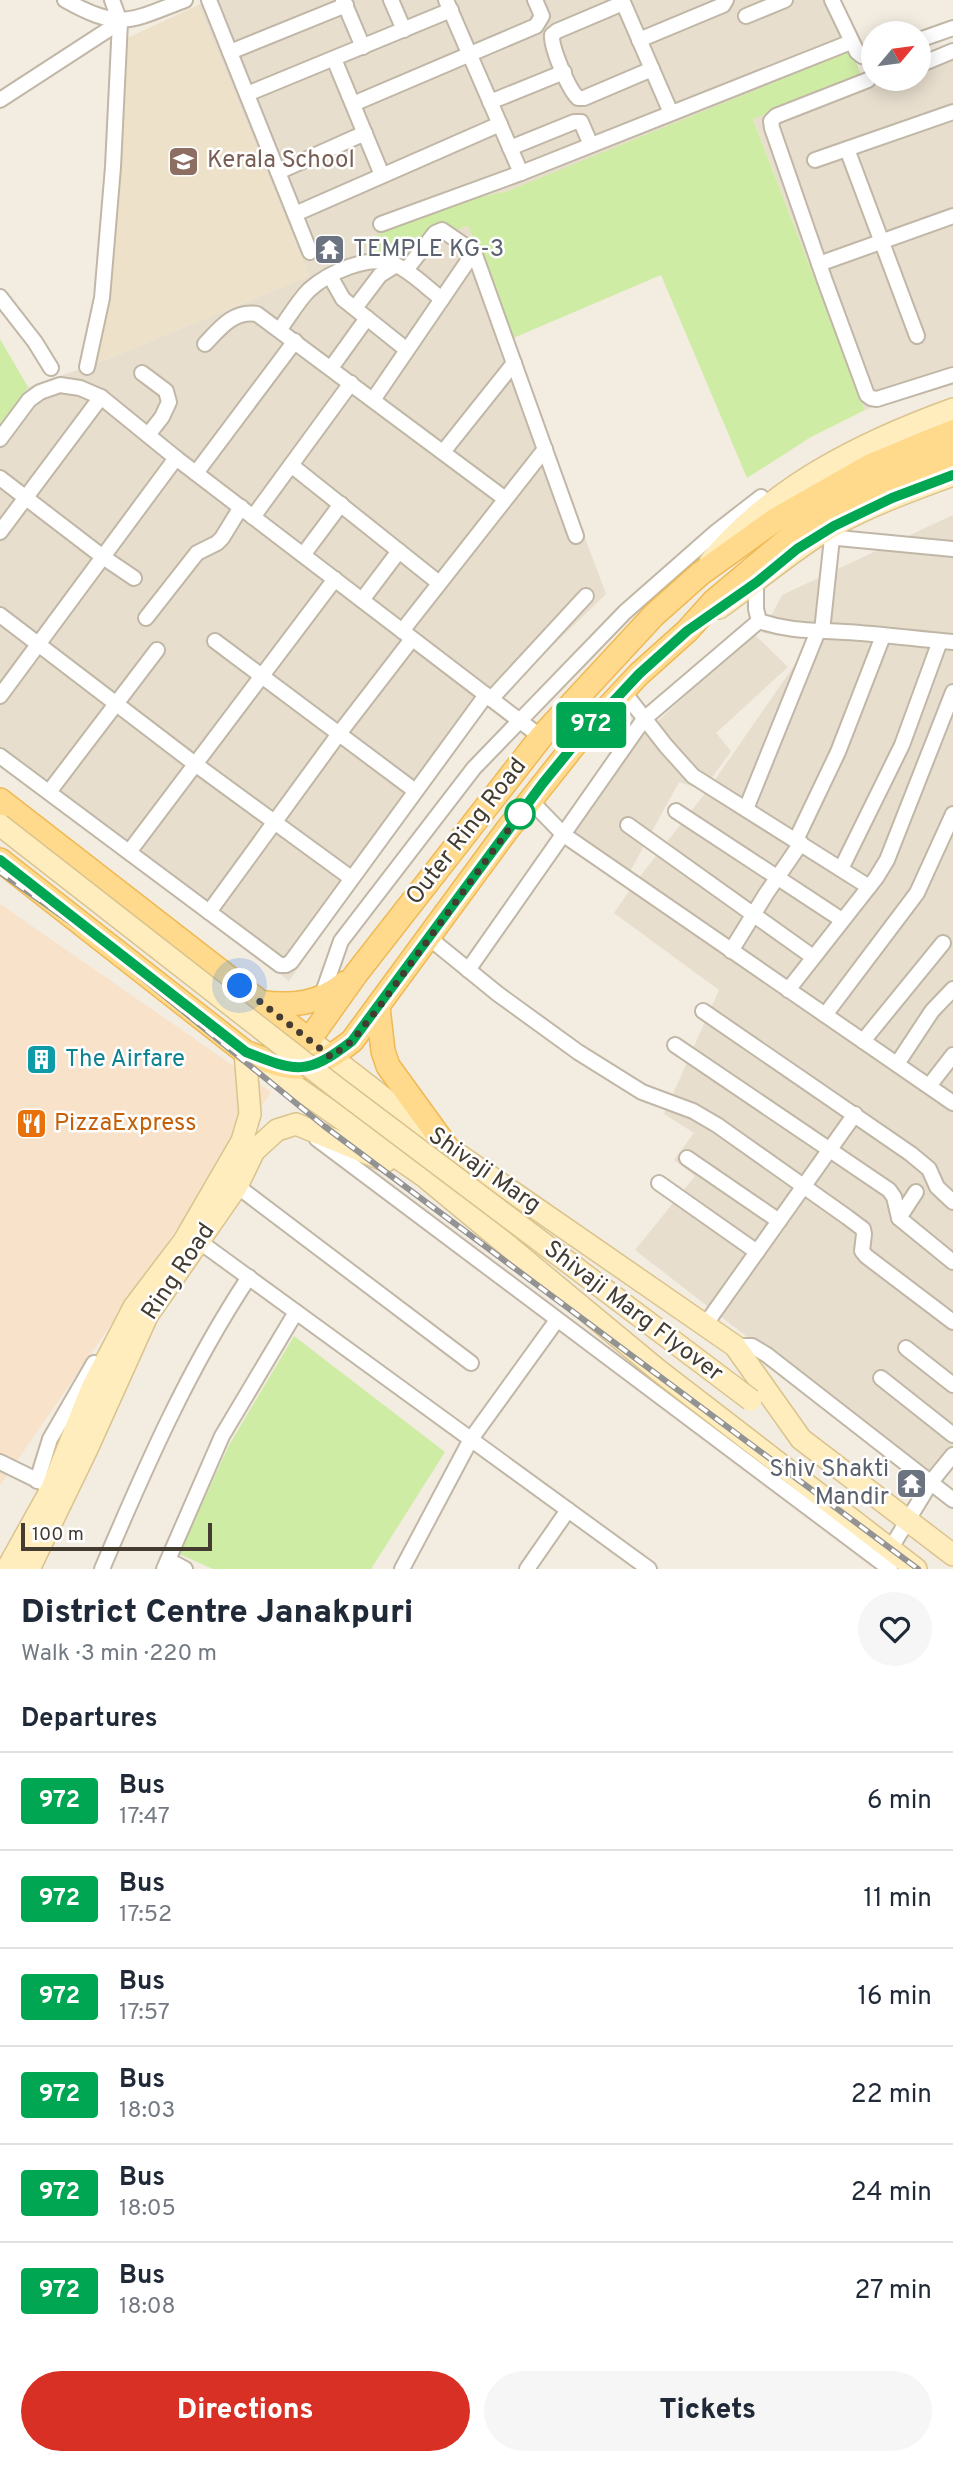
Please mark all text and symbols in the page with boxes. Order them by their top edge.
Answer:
north arrow [861,21,931,91]
map controls [861,21,931,91]
school or university icon: Kerala School [167,144,201,178]
place label: Kerala School [207,146,355,176]
temple icon: TEMPLE KG-3 [313,233,347,267]
place label: TEMPLE KG-3 [353,235,504,265]
line badge: 972 [551,702,631,748]
text: 972 [570,710,612,740]
street label: Outer Ring Road [400,752,534,912]
unlabelled marker [505,799,535,829]
your location [222,968,257,1003]
building icon: The Airfare [25,1043,59,1077]
place label: The Airfare [65,1045,185,1075]
restaurant icon: PizzaExpress [14,1107,48,1141]
place label: PizzaExpress [54,1109,196,1139]
street label: Shivaji Marg [422,1121,546,1221]
street label: Ring Road [136,1218,222,1326]
street label: Shivaji Marg Flyover [537,1235,729,1389]
place label: Shiv Shakti Mandir [769,1455,889,1513]
temple icon: Shiv Shakti Mandir [895,1467,929,1501]
scale bar [21,1520,212,1552]
text: 100 m [32,1523,84,1547]
button: heart [858,1592,932,1666]
text: District Centre Janakpuri [21,1593,413,1635]
text: Walk · 3 min · 220 m [21,1640,217,1669]
text: Departures [21,1703,158,1736]
text: Bus [119,1770,165,1803]
text: 6 min [867,1785,932,1818]
text: 972 [39,1786,80,1816]
text: 17:47 [119,1803,170,1832]
text: Bus [119,1868,165,1901]
text: 11 min [863,1883,932,1916]
text: 972 [39,1884,80,1914]
text: 17:52 [119,1901,172,1930]
text: Bus [119,1966,165,1999]
text: 16 min [857,1981,932,2014]
text: 972 [39,1982,80,2012]
text: 17:57 [119,1999,170,2028]
text: Bus [119,2064,165,2097]
text: 22 min [851,2079,932,2112]
text: 972 [39,2080,80,2110]
text: 18:03 [119,2097,175,2126]
text: Bus [119,2162,165,2195]
text: 24 min [851,2177,932,2210]
text: 972 [39,2178,80,2208]
text: 18:05 [119,2195,176,2224]
text: Bus [119,2260,165,2293]
text: 27 min [854,2275,932,2308]
text: 972 [39,2276,80,2306]
text: 18:08 [119,2293,176,2322]
button: Directions [21,2371,470,2451]
button: Tickets [484,2371,932,2451]

